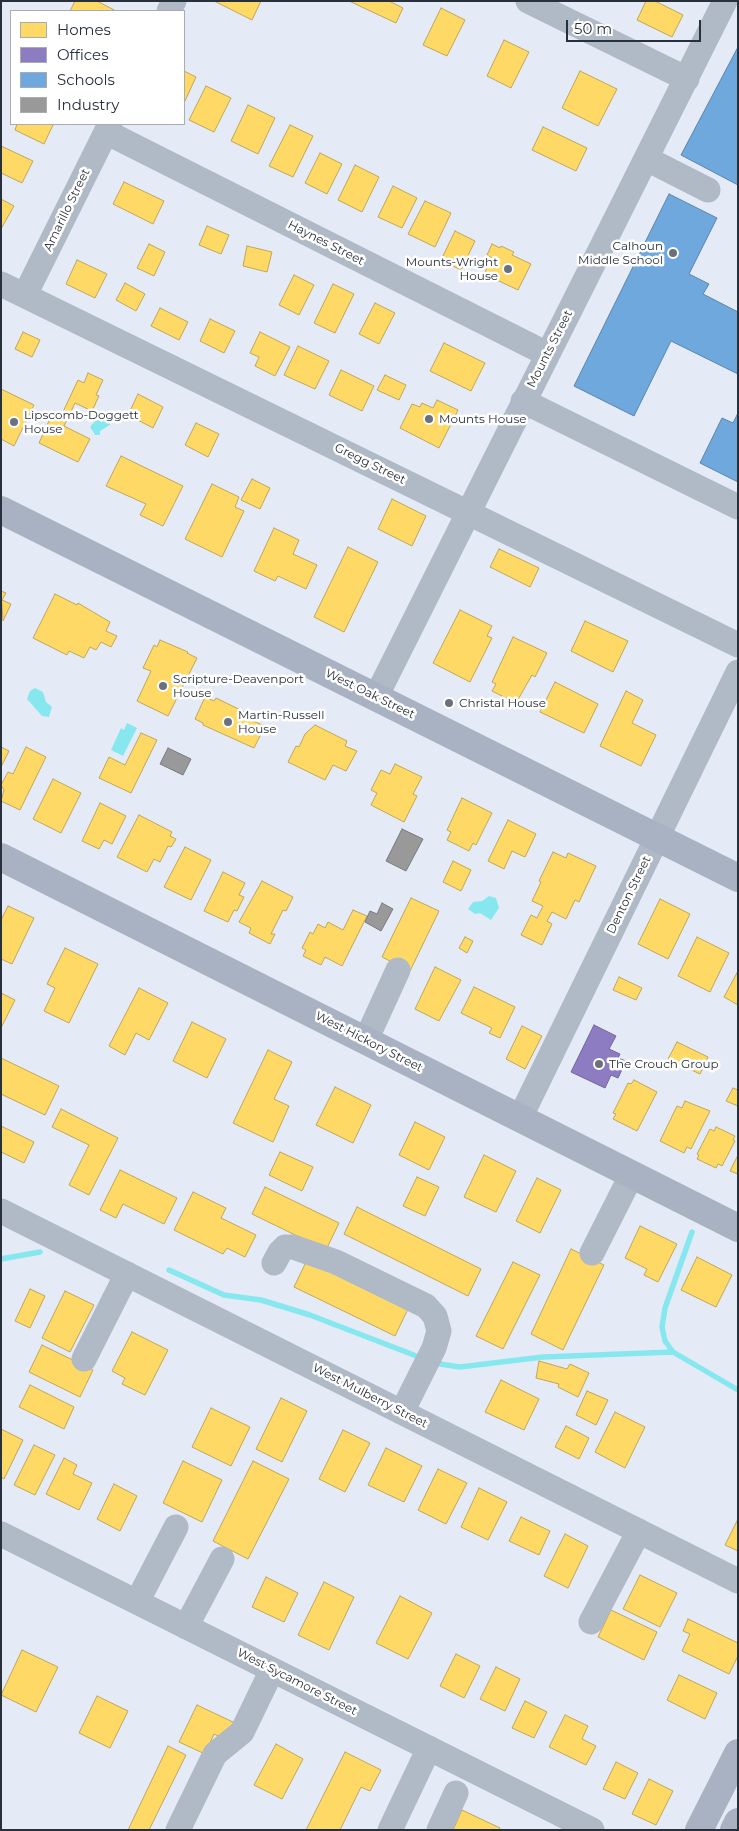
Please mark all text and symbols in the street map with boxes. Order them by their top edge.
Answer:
legend [10,10,185,125]
scale bar [569,10,704,42]
text: 50 m [574,19,612,38]
text: Homes [57,20,111,39]
text: Offices [57,45,109,64]
text: Schools [57,70,115,89]
text: Industry [57,95,119,114]
street label: Amarillo Street [41,167,93,253]
street label: Haynes Street [285,218,367,268]
place label: Calhoun Middle School [578,239,663,267]
marker: Calhoun Middle School [667,247,679,259]
place label: Mounts-Wright House [406,255,498,283]
marker: Mounts-Wright House [502,263,514,275]
street label: Mounts Street [524,308,576,390]
place label: Lipscomb-Doggett House [24,408,139,436]
place label: Mounts House [439,412,526,426]
marker: Mounts House [423,413,435,425]
marker: Lipscomb-Doggett House [8,416,20,428]
street label: Gregg Street [332,441,408,487]
street label: West Oak Street [323,666,417,722]
place label: Scripture-Deavenport House [173,672,304,700]
marker: Scripture-Deavenport House [157,680,169,692]
place label: Christal House [459,696,546,710]
marker: Christal House [443,697,455,709]
place label: Martin-Russell House [238,708,324,736]
marker: Martin-Russell House [222,716,234,728]
street label: Denton Street [604,854,654,936]
street label: West Hickory Street [313,1009,425,1075]
place label: The Crouch Group [609,1057,719,1071]
marker: The Crouch Group [593,1058,605,1070]
street label: West Mulberry Street [310,1361,430,1431]
street label: West Sycamore Street [235,1645,359,1719]

